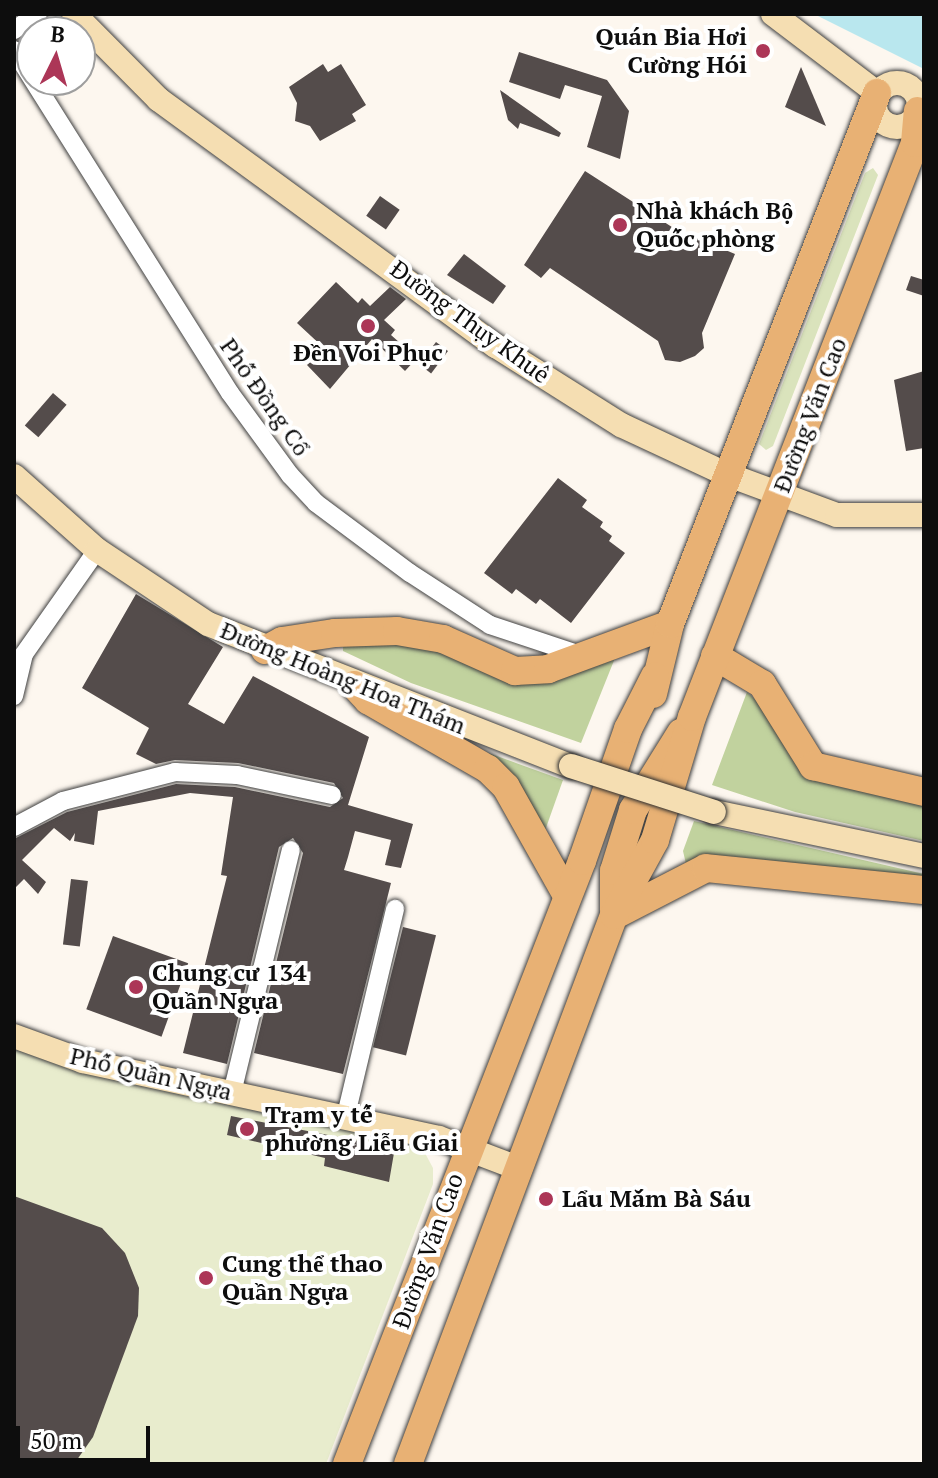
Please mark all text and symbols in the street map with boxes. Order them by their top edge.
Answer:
north arrow [16,16,96,96]
text: B [50,19,66,49]
place label: Quán Bia Hơi Cường Hói [596,23,747,79]
marker: Quán Bia Hơi Cường Hói [754,42,772,60]
place label: Nhà khách Bộ Quốc phòng [636,197,793,253]
marker: Nhà khách Bộ Quốc phòng [611,216,629,234]
street label: Đường Thụy Khuê [385,255,555,389]
marker: Đền Voi Phục [359,317,377,335]
street label: Phố Đồng Cổ [214,333,316,461]
street label: Đường Văn Cao [767,333,853,497]
place label: Đền Voi Phục [293,339,443,367]
street label: Đường Hoàng Hoa Thám [216,616,470,740]
place label: Chung cư 134 Quần Ngựa [152,959,307,1015]
marker: Chung cư 134 Quần Ngựa [127,978,145,996]
street label: Phố Quần Ngựa [67,1041,235,1107]
place label: Trạm y tế phường Liễu Giai [265,1101,458,1157]
marker: Trạm y tế phường Liễu Giai [236,1118,258,1140]
street label: Đường Văn Cao [386,1169,470,1333]
place label: Lẩu Mắm Bà Sáu [562,1185,751,1213]
marker: Lẩu Mắm Bà Sáu [537,1190,555,1208]
place label: Cung thể thao Quần Ngựa [222,1250,383,1306]
marker: Cung thể thao Quần Ngựa [197,1269,215,1287]
scale bar [20,1410,154,1460]
text: 50 m [30,1424,82,1456]

